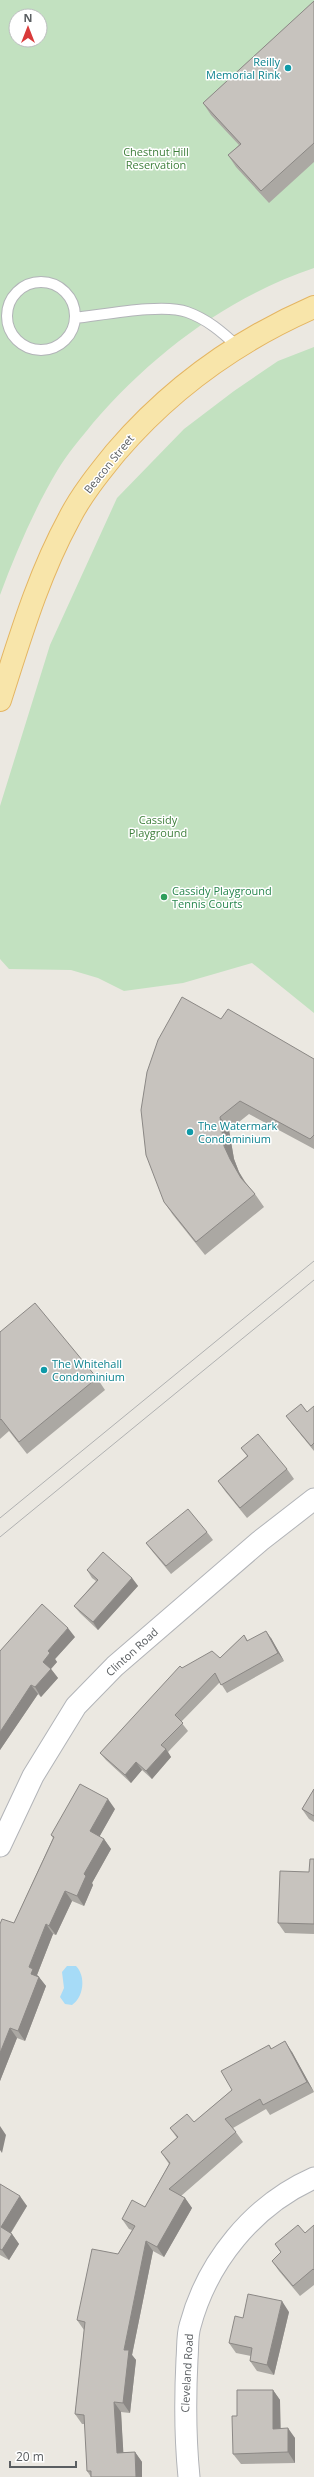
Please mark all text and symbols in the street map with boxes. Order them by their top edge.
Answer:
north arrow [8,8,48,48]
text: N [24,10,32,25]
place label: Reilly Memorial Rink [206,54,280,82]
marker: Reilly Memorial Rink [283,63,293,73]
park label: Chestnut Hill Reservation [123,144,189,172]
street label: Beacon Street [80,431,137,496]
park label: Cassidy Playground [129,812,187,840]
place label: Cassidy Playground Tennis Courts [172,883,272,911]
marker: Cassidy Playground Tennis Courts [159,892,169,902]
place label: The Watermark Condominium [198,1118,277,1146]
marker: The Watermark Condominium [185,1127,195,1137]
place label: The Whitehall Condominium [52,1356,125,1384]
marker: The Whitehall Condominium [39,1365,49,1375]
street label: Clinton Road [102,1624,161,1679]
street label: Cleveland Road [177,2333,196,2413]
scale bar [10,2443,76,2469]
text: 20 m [16,2448,44,2465]

